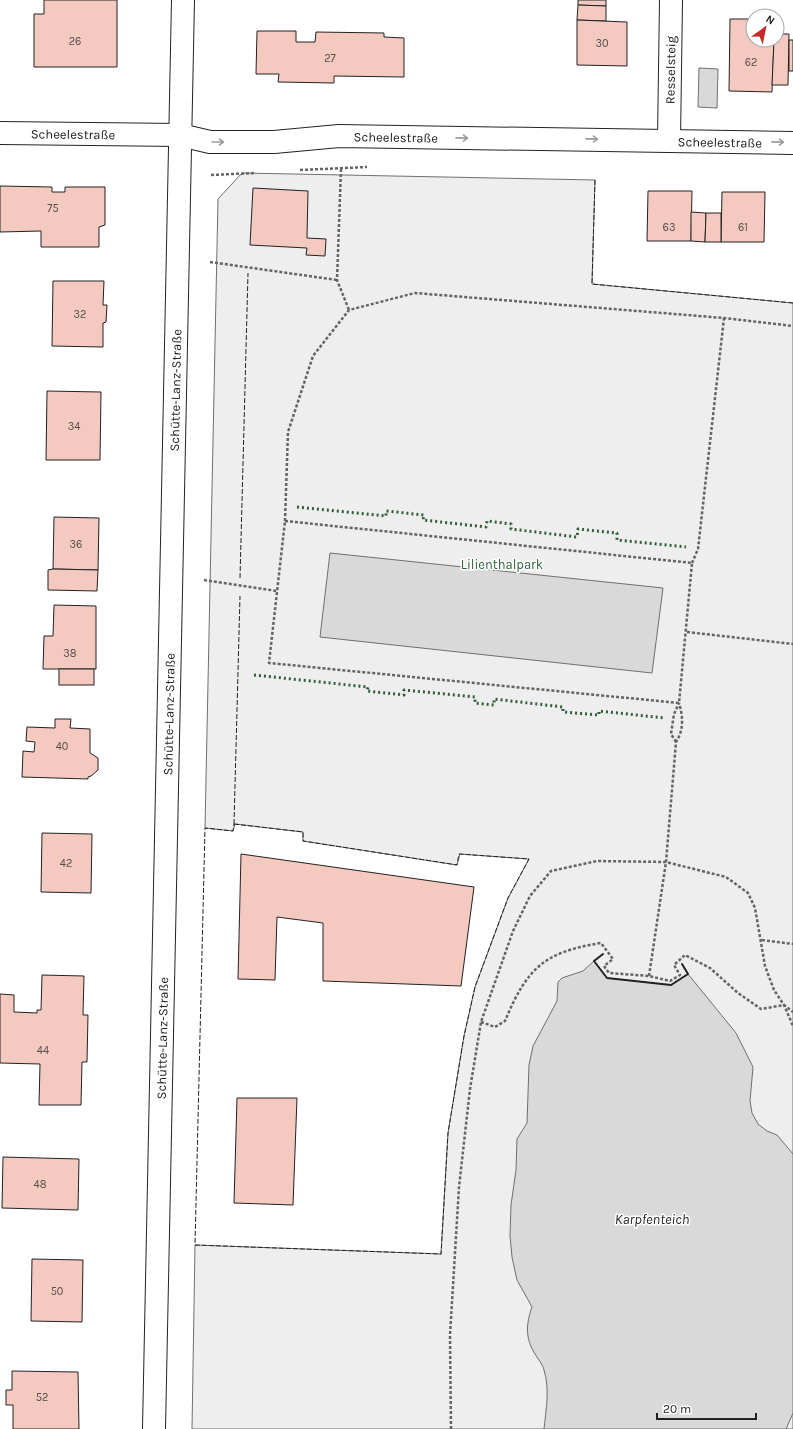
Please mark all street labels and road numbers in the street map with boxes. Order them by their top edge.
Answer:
street label: Resselsteig [662,35,678,104]
street label: Scheelestraße [31,126,116,142]
street label: Scheelestraße [354,129,439,145]
street label: Scheelestraße [678,134,762,150]
street label: Schütte-Lanz-Straße [166,329,184,452]
street label: Schütte-Lanz-Straße [160,652,177,775]
street label: Schütte-Lanz-Straße [153,976,171,1099]

